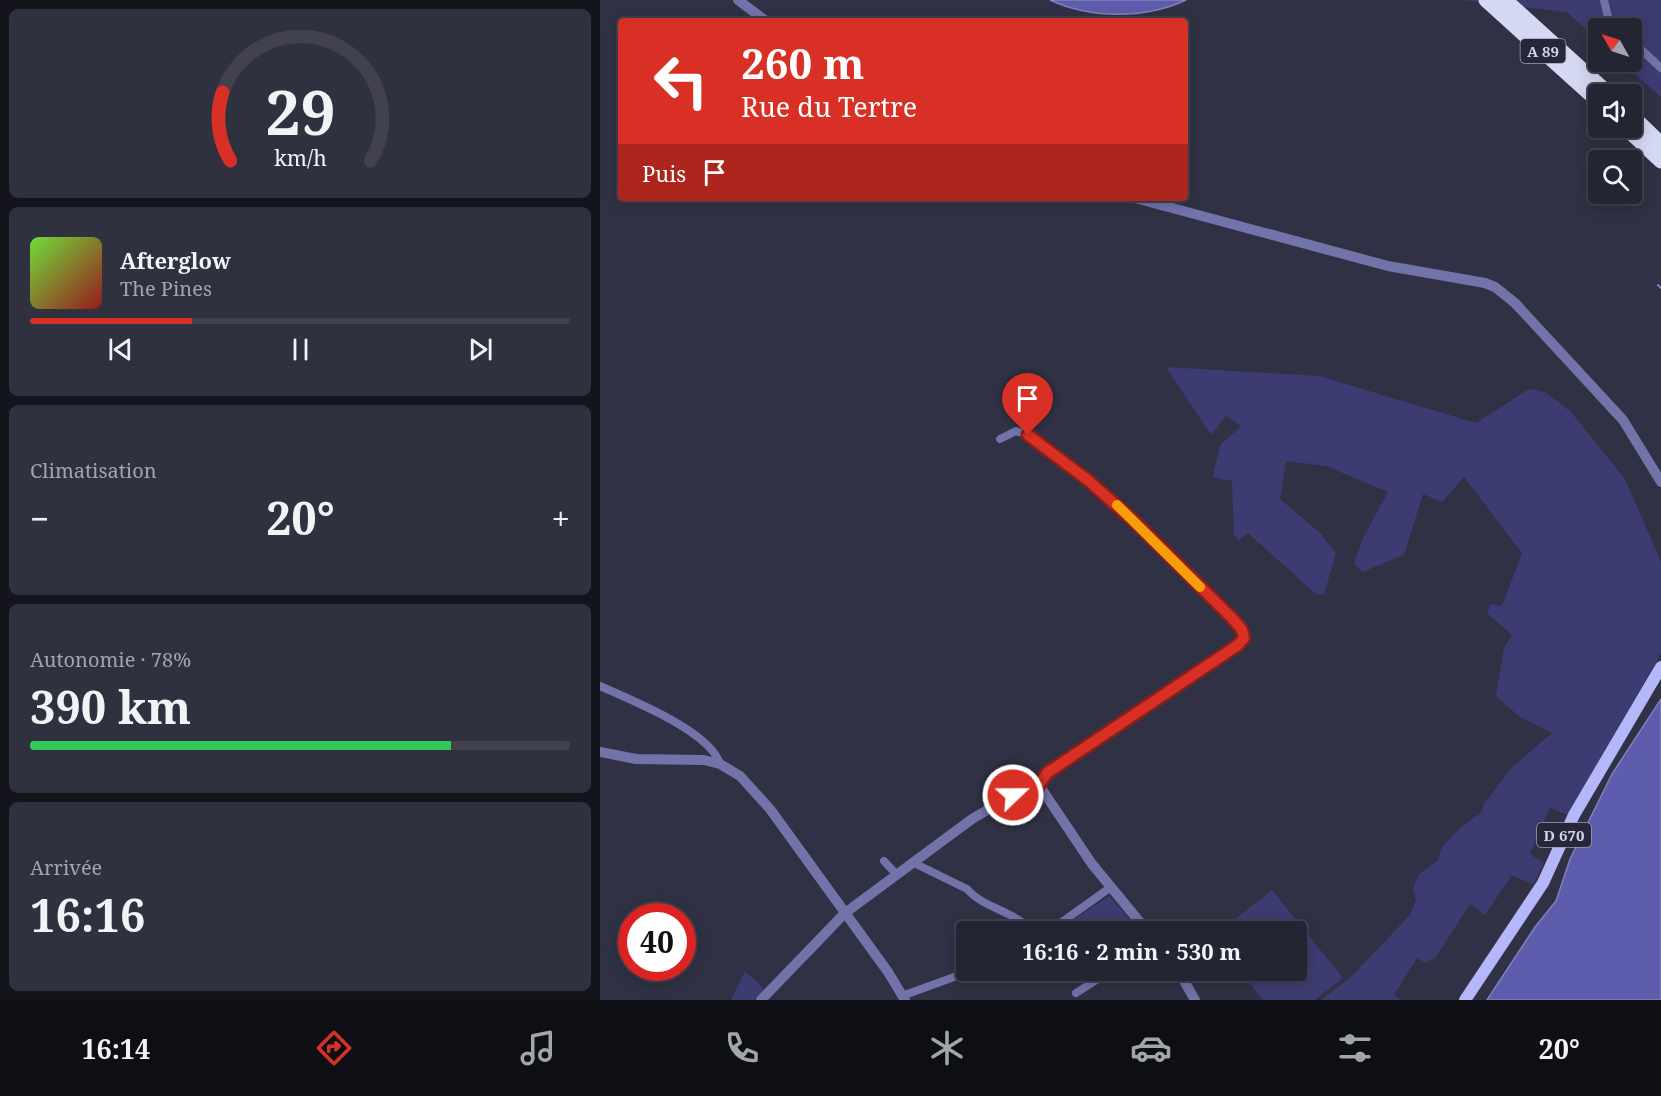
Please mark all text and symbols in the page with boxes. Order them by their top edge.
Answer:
north arrow [1588,18,1642,72]
map controls [1588,18,1642,204]
text: 260 m [741,34,865,91]
road number: A 89 [1520,39,1566,63]
icon: left [642,42,720,120]
text: 29 [265,68,335,153]
button: sound [1588,84,1642,138]
text: Rue du Tertre [741,88,917,125]
text: km/h [274,143,327,172]
button: search [1588,150,1642,204]
icon: arrive [698,156,731,189]
text: Puis [642,158,686,188]
text: Afterglow [120,245,231,275]
text: The Pines [120,275,212,302]
icon: previous [104,333,137,366]
icon: pause [284,333,317,366]
icon: next [464,333,497,366]
pin [1002,373,1053,435]
icon: arrive [1011,382,1044,415]
text: Climatisation [30,457,157,484]
text: 20° [266,487,335,548]
text: − [30,496,49,541]
text: + [552,496,570,541]
text: Autonomie · 78% [30,646,191,673]
text: 390 km [30,676,191,737]
position arrow [981,763,1045,827]
road number: D 670 [1537,823,1591,847]
text: Arrivée [30,854,102,881]
text: 16:16 [30,884,145,945]
speed limit sign: 40 [618,903,696,981]
text: 16:16 · 2 min · 530 m [1022,936,1241,966]
icon: directions [313,1027,355,1069]
icon: music [517,1027,559,1069]
icon: phone [721,1027,763,1069]
icon: climate [926,1027,968,1069]
icon: car [1130,1027,1172,1069]
icon: filters [1334,1027,1376,1069]
text: 16:14 [81,1030,150,1067]
text: 20° [1538,1030,1580,1067]

